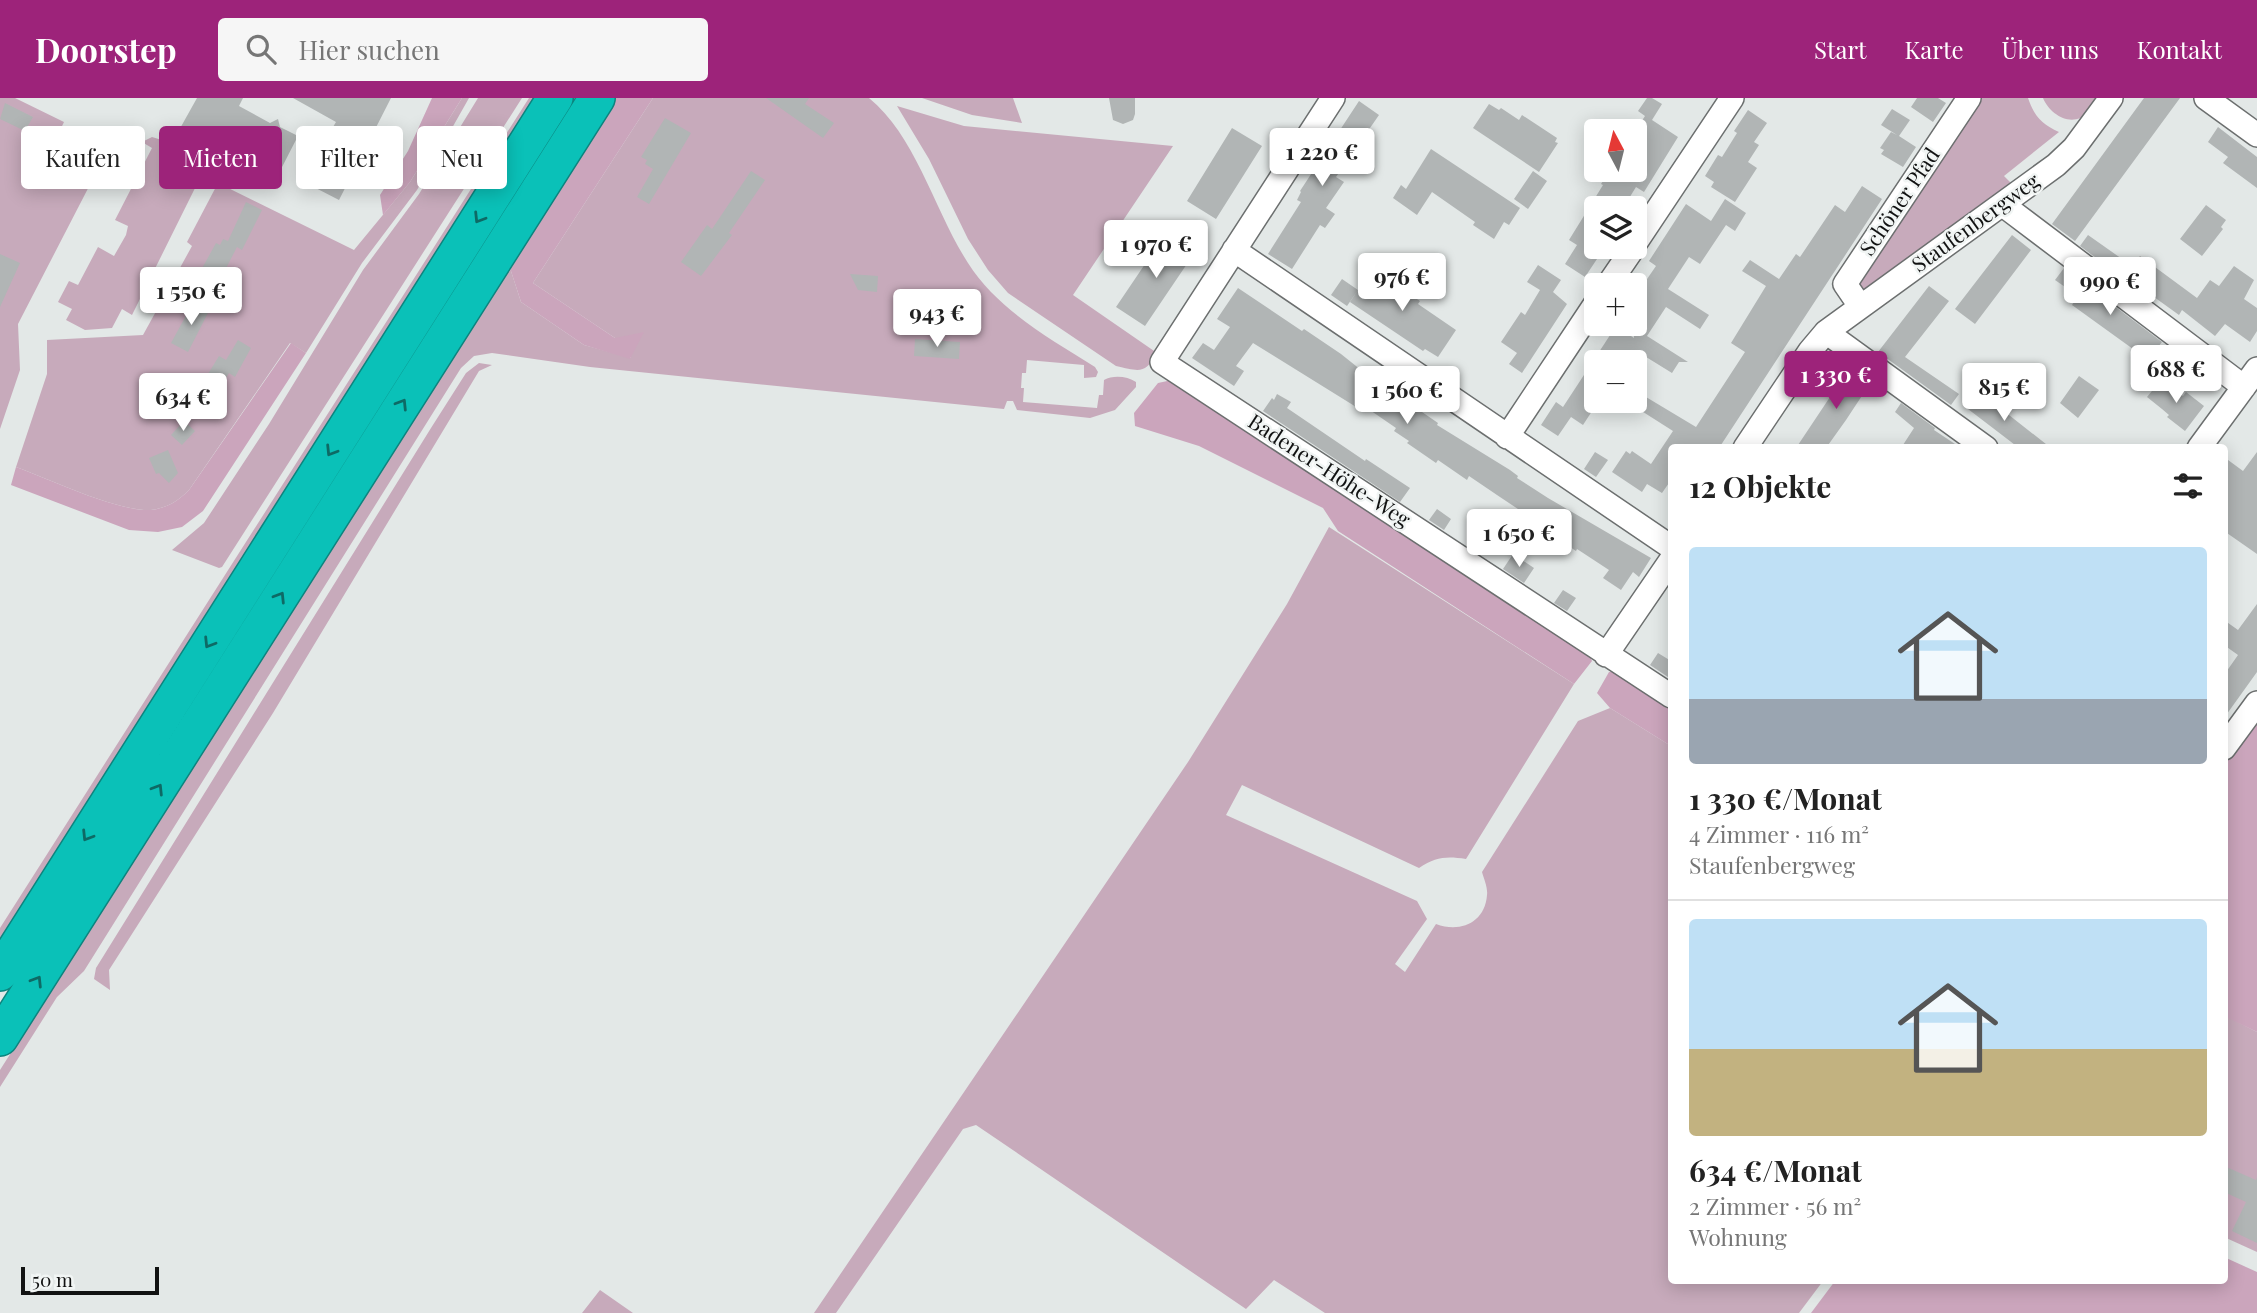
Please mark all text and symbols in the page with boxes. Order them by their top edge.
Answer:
search box [218,18,708,81]
text: Doorstep [35,27,176,71]
icon: search [242,30,280,68]
text: Hier suchen [298,32,440,67]
text: Start [1814,33,1867,65]
text: Karte [1905,33,1964,65]
text: Über uns [2002,33,2099,65]
text: Kontakt [2137,33,2222,65]
north arrow [1584,119,1647,182]
map controls [1584,119,1647,413]
chip: Kaufen [21,126,145,189]
chip: Mieten [159,126,282,189]
chip: Filter [296,126,403,189]
chip: Neu [417,126,507,189]
pin: 1 220 € [1257,129,1387,188]
text: 1 220 € [1286,135,1358,166]
street label: Schöner Pfad [1852,142,1945,260]
street label: Staufenbergweg [1905,165,2044,277]
button: layers [1584,196,1647,259]
one-way arrow [474,210,487,223]
pin: 1 970 € [1091,220,1221,280]
text: 1 970 € [1120,227,1192,258]
pin: 976 € [1353,254,1451,313]
pin: 990 € [2061,258,2159,317]
text: 976 € [1374,260,1430,291]
text: 990 € [2080,264,2140,295]
pin: 1 550 € [126,268,256,327]
button: + [1584,273,1647,336]
text: 1 550 € [156,274,226,305]
pin: 943 € [888,289,986,349]
text: 943 € [909,296,965,327]
pin: 688 € [2127,345,2225,405]
button: − [1584,350,1647,413]
pin: 1 330 € [1771,352,1901,411]
text: 688 € [2147,352,2205,383]
text: 1 330 € [1800,358,1872,389]
pin: 815 € [1955,364,2053,423]
pin: 1 560 € [1342,366,1472,426]
text: 815 € [1978,370,2030,401]
text: 1 560 € [1371,373,1443,404]
pin: 634 € [134,374,232,433]
text: 634 € [155,380,211,411]
one-way arrow [394,399,407,412]
street label: Badener-Höhe-Weg [1243,406,1417,532]
one-way arrow [326,444,339,457]
text: 12 Objekte [1689,466,1831,506]
icon: filters [2169,467,2207,505]
pin: 1 650 € [1454,510,1584,569]
text: 1 650 € [1483,516,1555,547]
one-way arrow [272,591,285,604]
icon: home [1885,593,2011,719]
one-way arrow [204,636,217,649]
text: 1 330 €/Monat [1689,778,1882,818]
one-way arrow [150,783,163,796]
text: 4 Zimmer · 116 m² [1689,818,1869,849]
one-way arrow [83,828,96,841]
text: Staufenbergweg [1689,849,1855,880]
icon: home [1885,965,2011,1091]
one-way arrow [28,975,41,988]
text: 634 €/Monat [1689,1150,1862,1190]
text: 2 Zimmer · 56 m² [1689,1190,1861,1221]
text: Wohnung [1689,1221,1787,1252]
scale bar [21,1264,159,1296]
text: 50 m [32,1266,73,1292]

